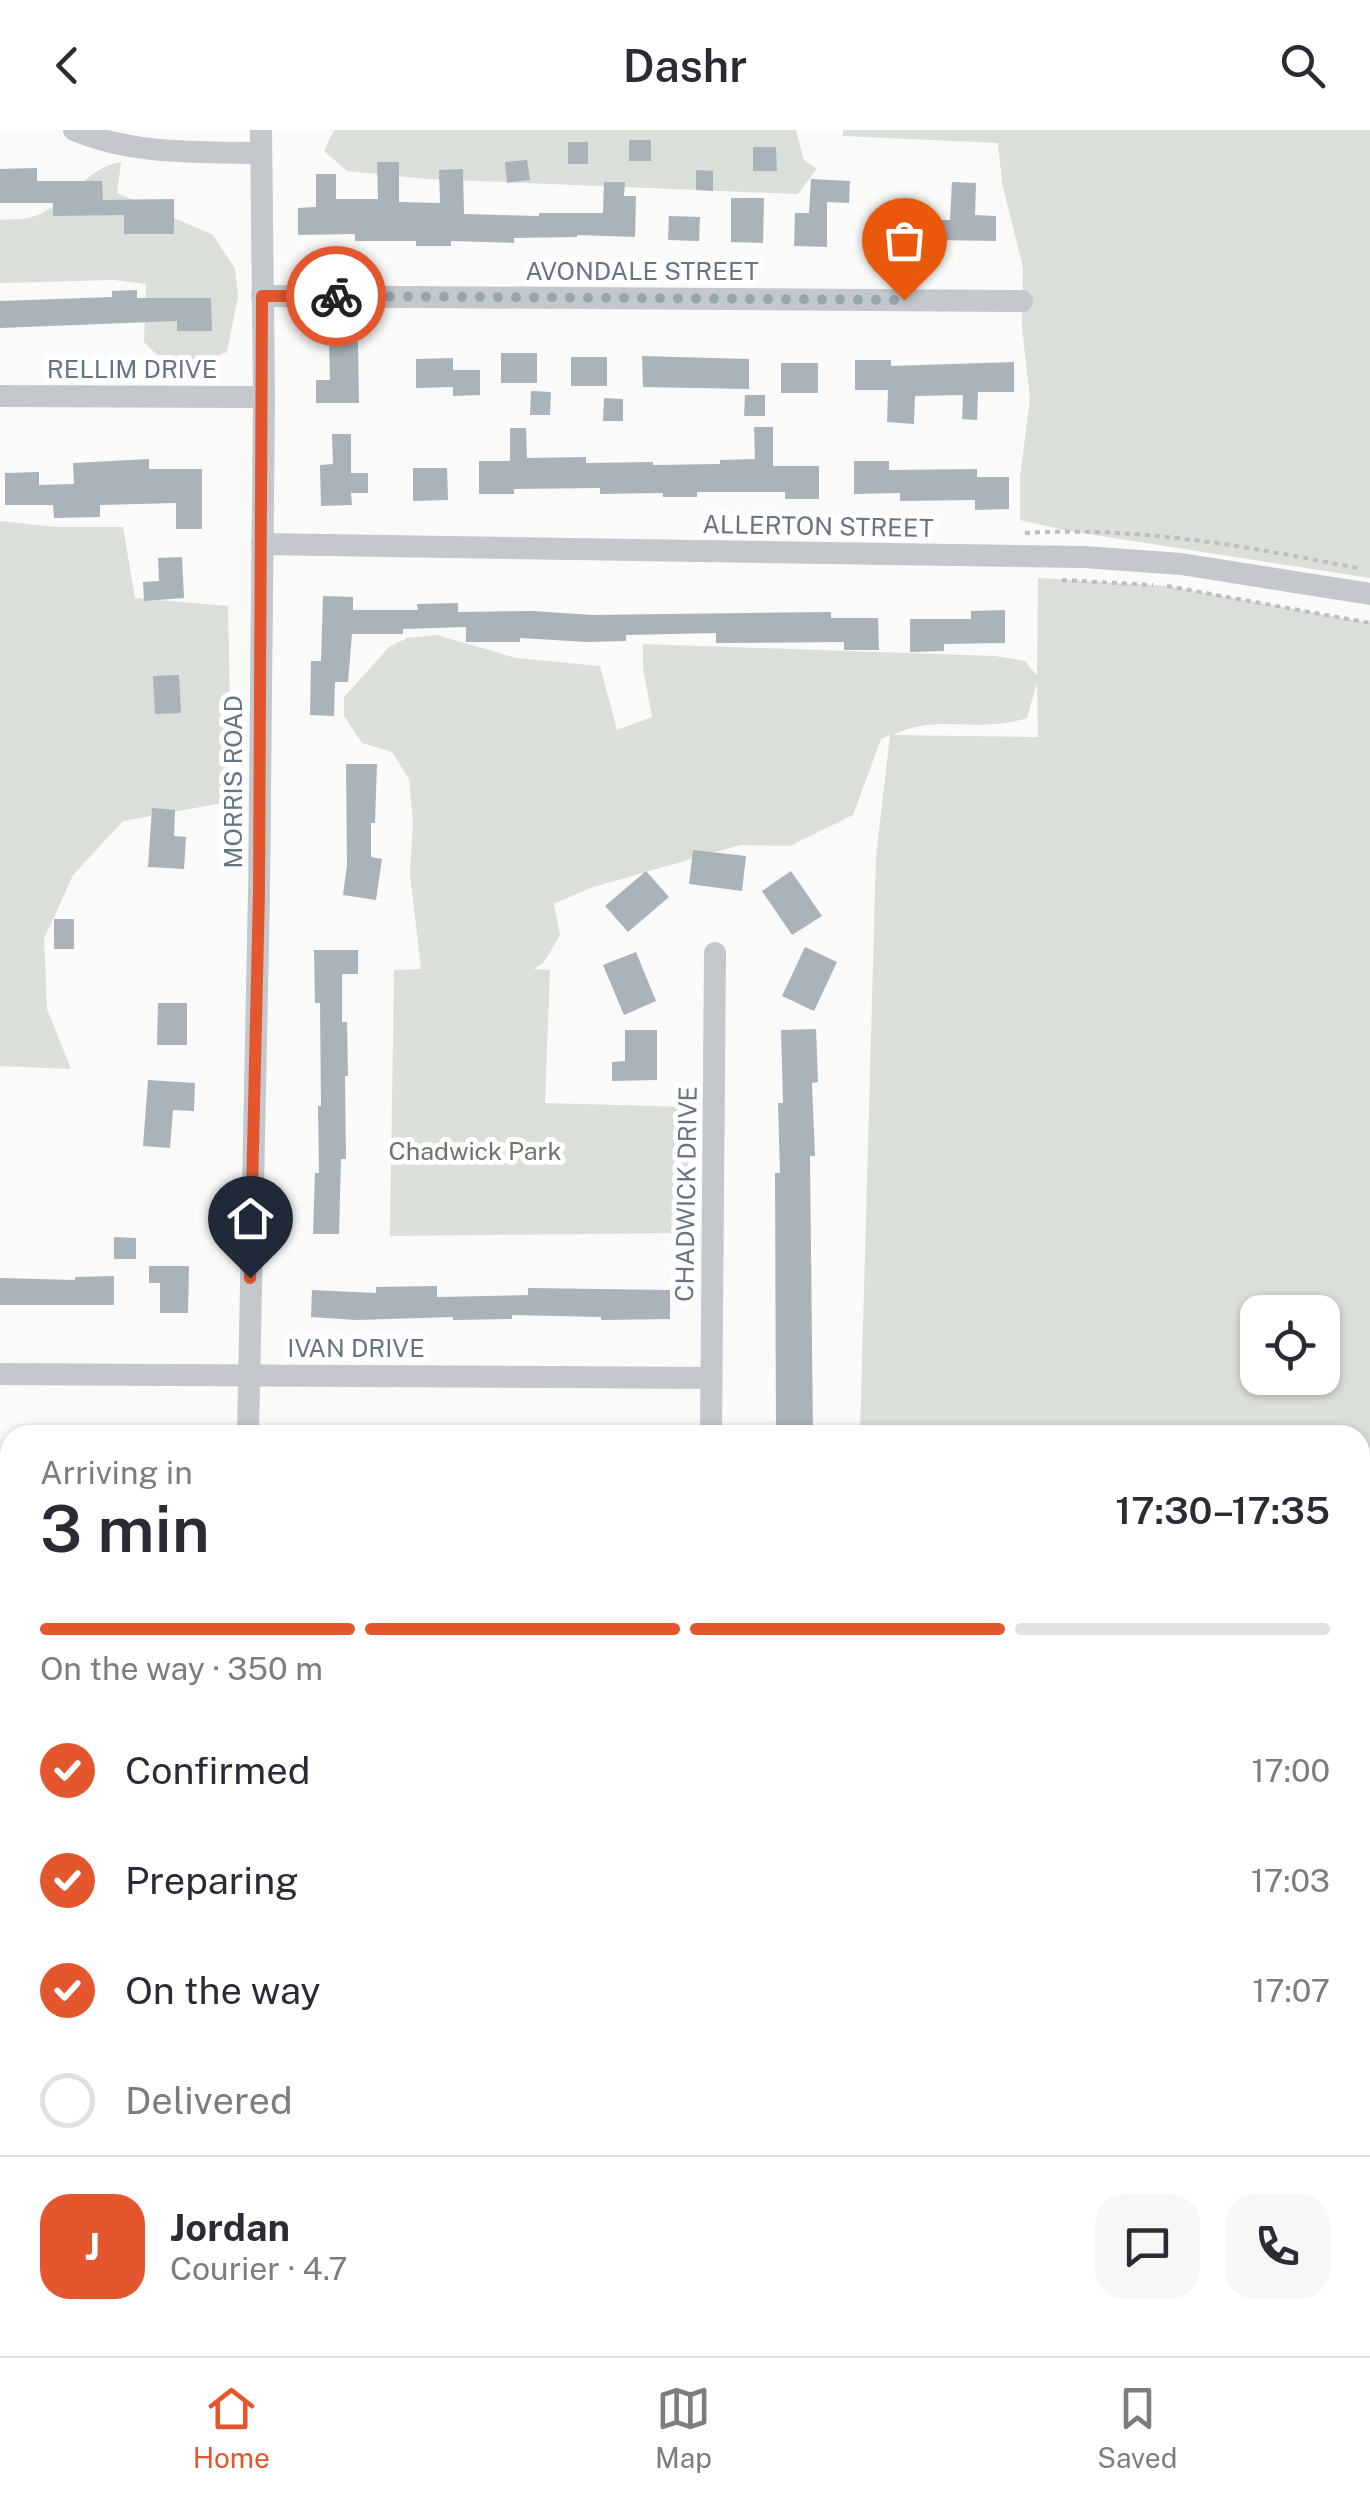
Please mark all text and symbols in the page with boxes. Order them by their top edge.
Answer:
icon: back [40,38,95,93]
icon: search [1275,38,1330,93]
text: Dashr [623,39,747,92]
pin [862,198,947,301]
icon: bag [877,213,932,268]
courier [286,246,386,346]
street label: AVONDALE STREET [525,256,759,286]
icon: bike [309,269,364,324]
street label: RELLIM DRIVE [47,354,217,384]
street label: ALLERTON STREET [702,509,934,543]
street label: MORRIS ROAD [218,695,248,869]
street label: CHADWICK DRIVE [669,1086,703,1302]
park label: Chadwick Park [389,1136,561,1166]
pin [208,1176,293,1279]
icon: home [223,1191,278,1246]
map controls [1240,1295,1340,1395]
button: locate [1240,1295,1340,1395]
street label: IVAN DRIVE [287,1333,425,1363]
text: Arriving in [40,1454,193,1491]
text: 17:30–17:35 [1115,1488,1330,1533]
text: 3 min [40,1490,210,1567]
text: On the way · 350 m [40,1650,323,1687]
icon: check [40,1743,95,1798]
text: Confirmed [125,1748,310,1793]
text: 17:00 [1252,1752,1330,1789]
icon: check [40,1853,95,1908]
text: Preparing [125,1858,299,1903]
text: 17:03 [1251,1862,1330,1899]
icon: check [40,1963,95,2018]
text: On the way [125,1968,321,2013]
text: 17:07 [1252,1972,1330,2009]
text: Delivered [125,2078,293,2123]
button: chat [1095,2194,1200,2299]
button: phone [1225,2194,1330,2299]
text: Jordan [170,2205,290,2250]
text: J [85,2224,100,2269]
text: Courier · 4.7 [170,2250,347,2287]
tab: Home [193,2381,270,2474]
tab: Map [655,2381,712,2474]
tab: Saved [1097,2381,1177,2474]

